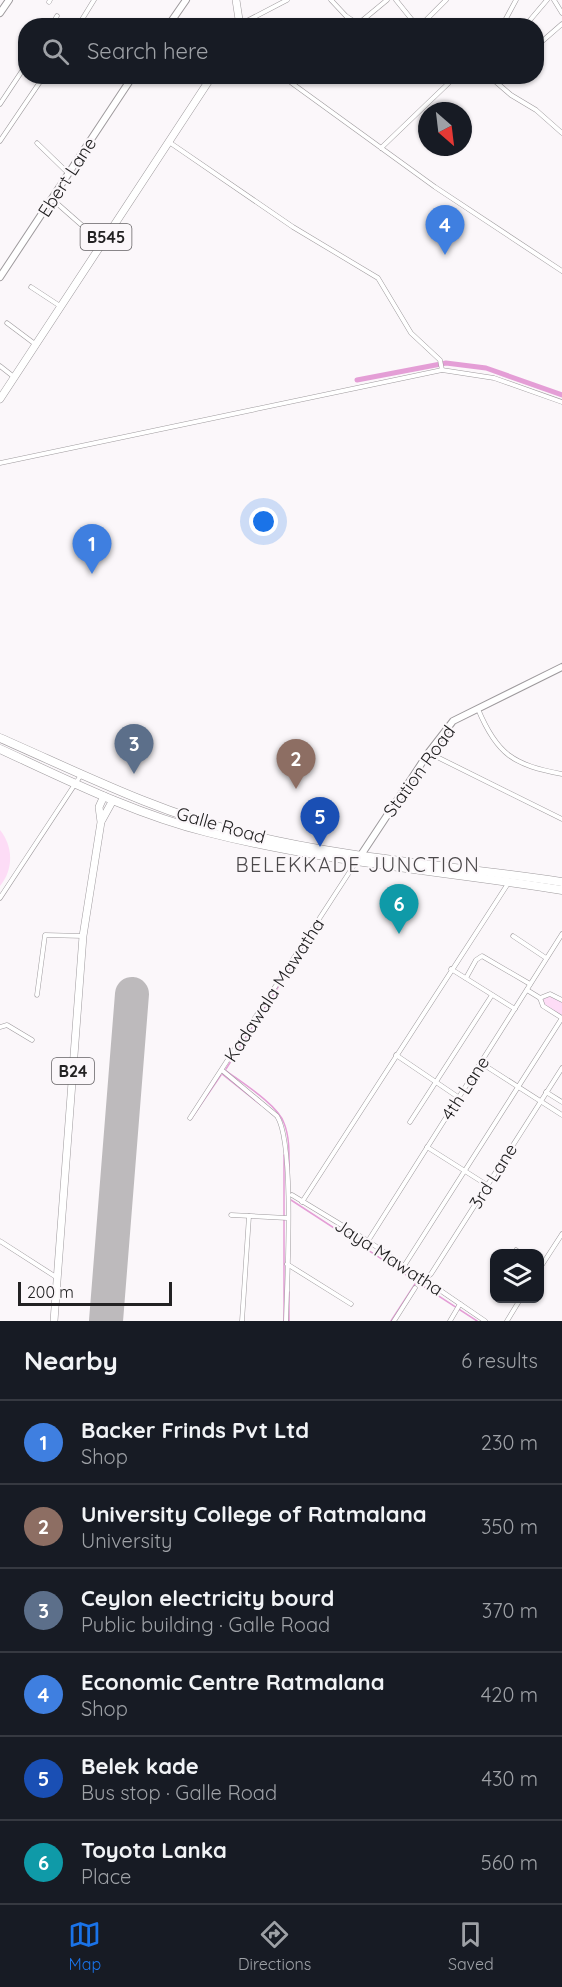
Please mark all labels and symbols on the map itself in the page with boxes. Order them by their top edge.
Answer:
north arrow [418,102,472,156]
street label: Ebert Lane [33,133,101,221]
pin: 4 [426,206,464,255]
road number: B545 [80,224,132,250]
your location [249,507,278,536]
pin: 1 [72,524,112,574]
street label: Station Road [378,721,460,821]
pin: 3 [114,724,154,774]
pin: 2 [276,740,316,789]
pin: 5 [300,798,340,847]
street label: Galle Road [174,801,268,849]
district label: BELEKKADE JUNCTION [236,852,480,877]
pin: 6 [380,884,418,934]
street label: Kadawala Mawatha [219,914,329,1066]
street label: 4th Lane [436,1052,494,1124]
road number: B24 [52,1058,94,1084]
street label: 3rd Lane [464,1139,522,1213]
street label: Jaya Mawatha [330,1213,448,1301]
scale bar [18,1279,172,1306]

